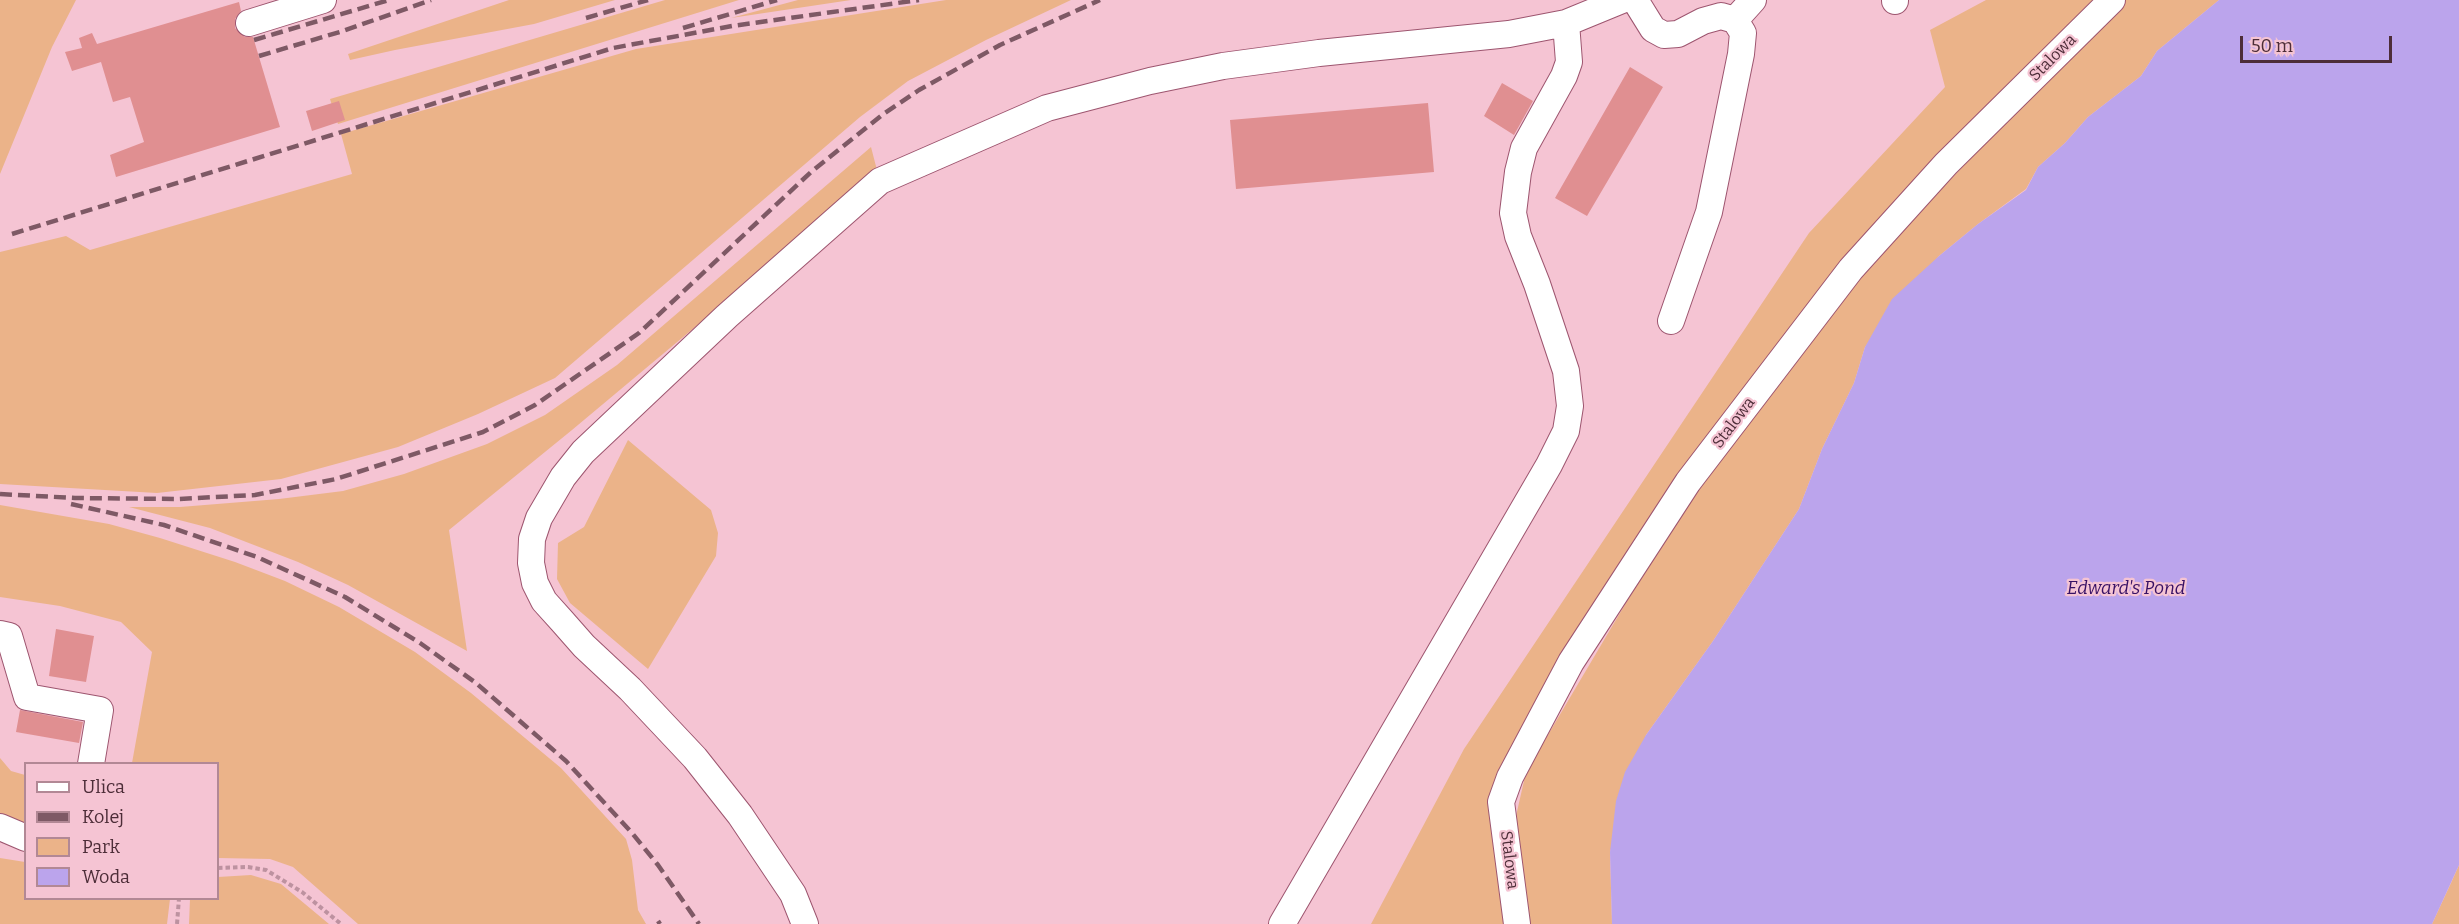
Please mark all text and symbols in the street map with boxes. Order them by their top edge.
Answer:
scale bar [2243,24,2394,62]
street label: Stalowa [2026,31,2080,85]
text: 50 m [2251,35,2293,57]
street label: Stalowa [1709,394,1759,452]
water label: Edward's Pond [2067,578,2185,600]
legend [24,762,219,900]
text: Ulica [82,776,125,798]
text: Kolej [82,806,124,828]
street label: Stalowa [1496,830,1522,890]
text: Park [82,836,120,858]
text: Woda [82,866,130,888]

